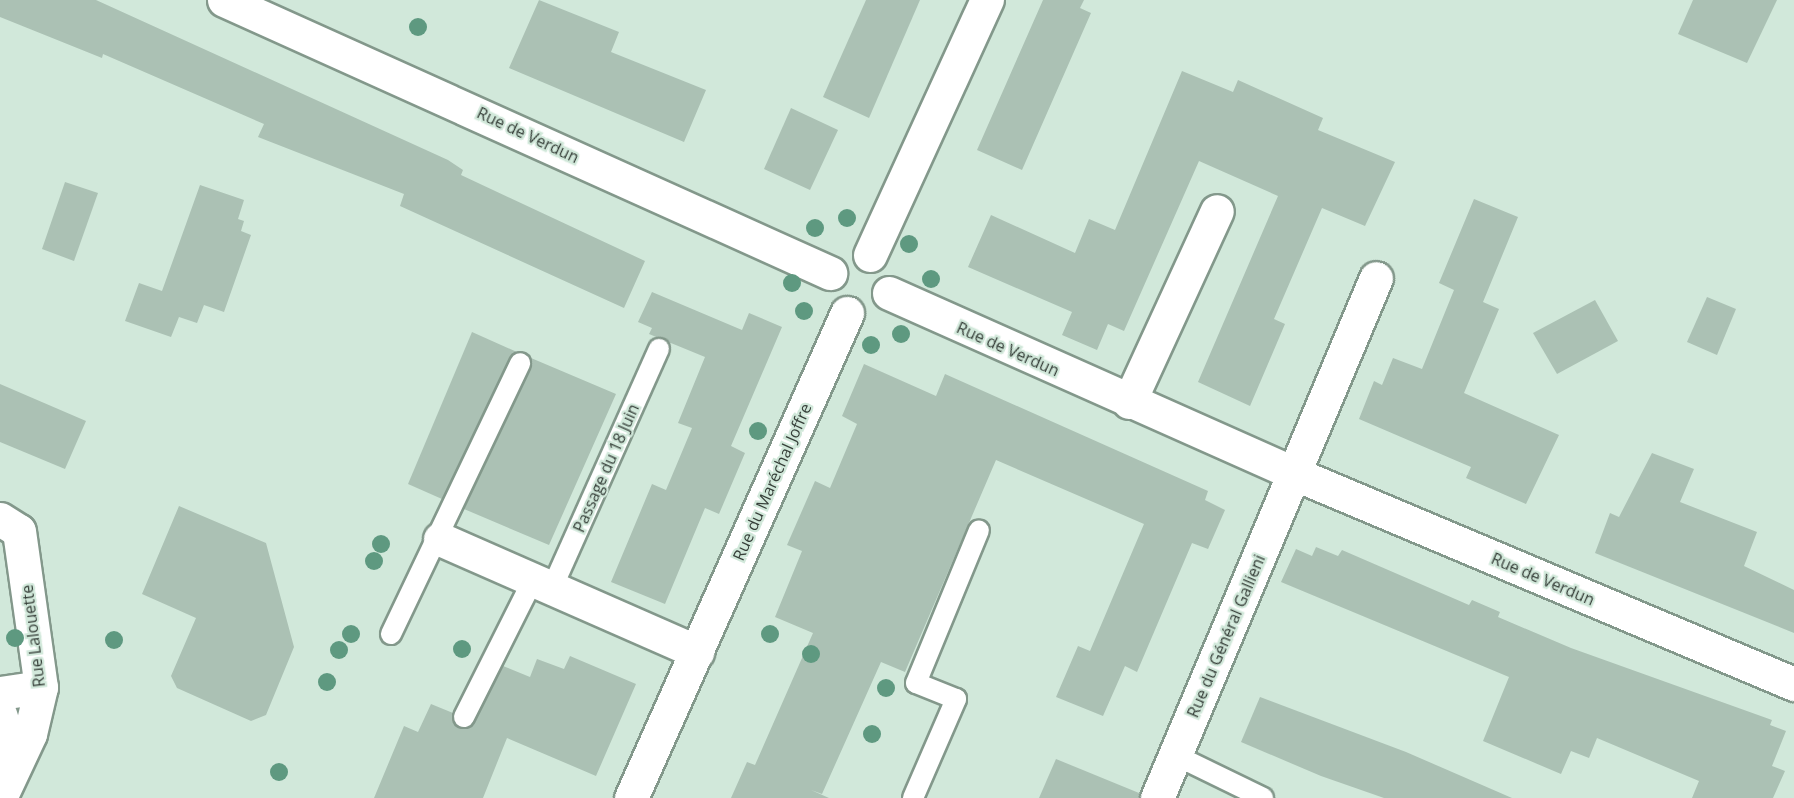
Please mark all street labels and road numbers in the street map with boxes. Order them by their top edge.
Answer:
street label: Rue de Verdun [474,103,582,167]
street label: Rue de Verdun [954,318,1062,380]
street label: Rue du Maréchal Joffre [729,400,815,564]
street label: Passage du 18 Juin [569,401,643,535]
street label: Rue de Verdun [1489,549,1597,609]
street label: Rue du Général Gallieni [1183,552,1269,720]
street label: Rue Lalouette [17,584,49,688]

